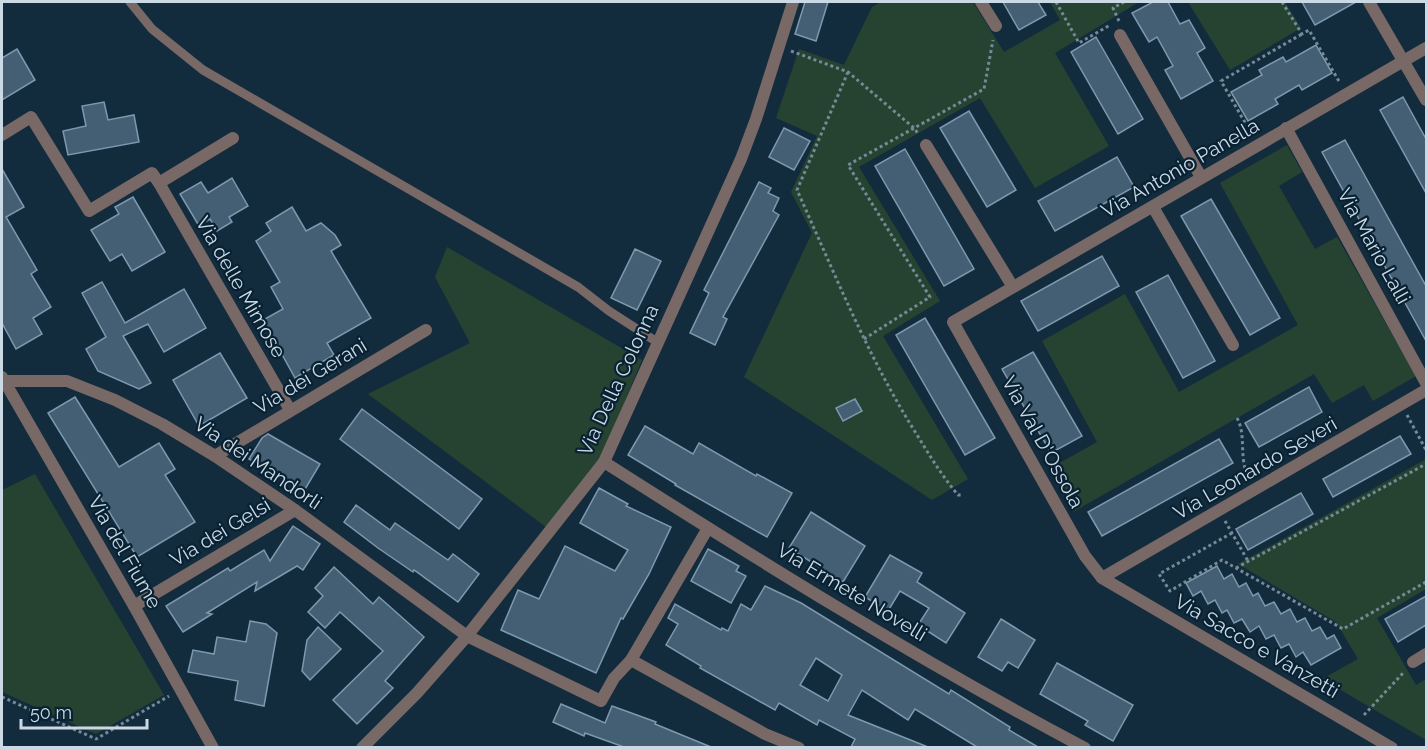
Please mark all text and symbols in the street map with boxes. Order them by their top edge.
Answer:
street label: Via Antonio Panella [1097,113,1263,223]
street label: Via Mario Lalli [1332,184,1416,308]
street label: Via delle Mimose [191,212,291,362]
street label: Via Della Colonna [572,301,664,459]
street label: Via dei Gerani [249,333,371,419]
street label: Via Val D'Ossola [997,372,1089,512]
street label: Via dei Mandorli [190,411,326,515]
street label: Via Leonardo Severi [1169,411,1341,525]
street label: Via del Fiume [83,491,167,613]
street label: Via dei Gelsi [165,493,275,571]
street label: Via Ermete Novelli [773,538,931,646]
street label: Via Sacco e Vanzetti [1170,589,1344,703]
scale bar [21,692,147,730]
text: 50 m [30,702,72,723]

